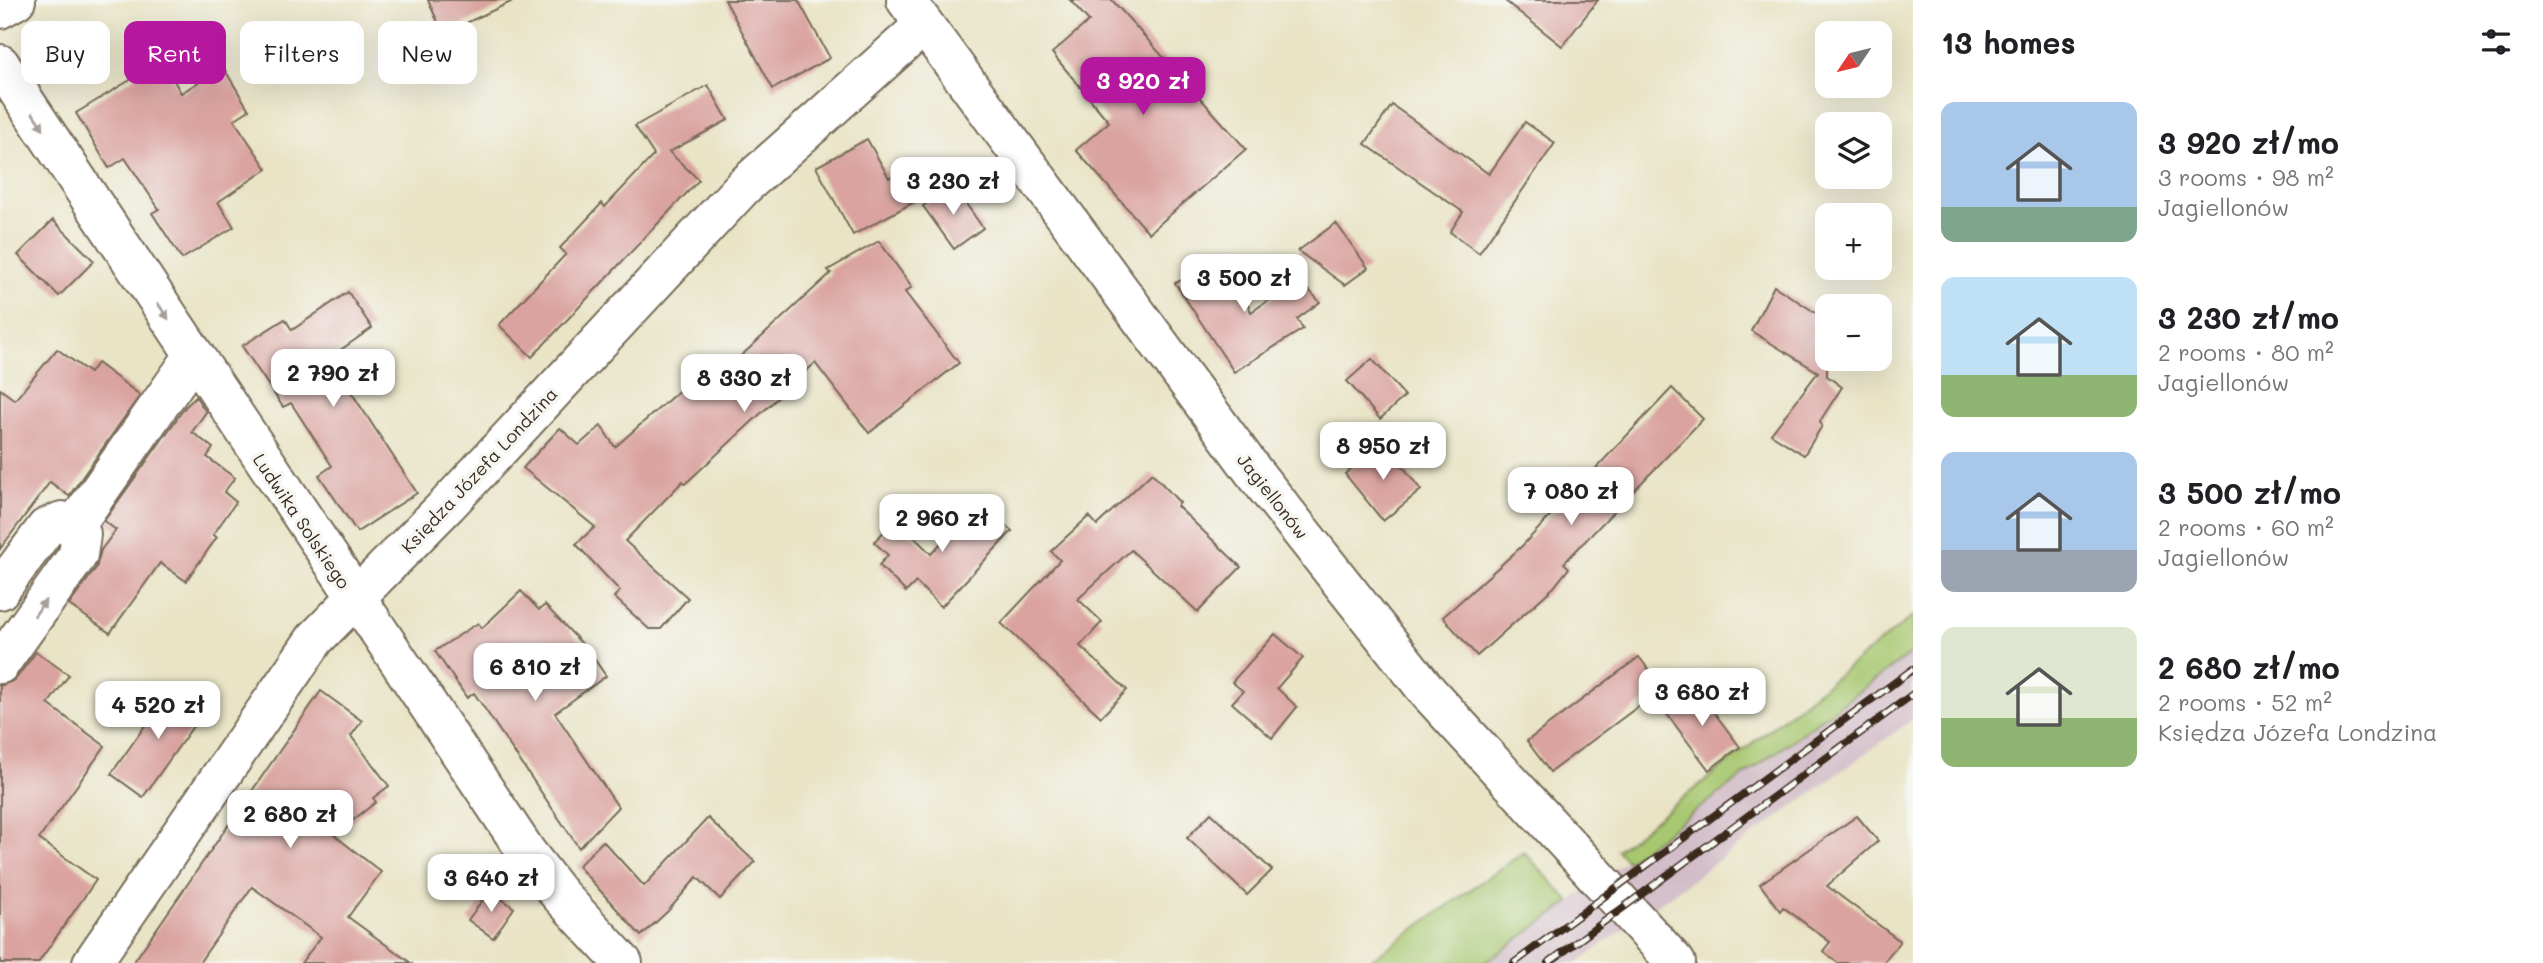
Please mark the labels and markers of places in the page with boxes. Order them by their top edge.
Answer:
pin: 3 920 zł [1071,58,1215,117]
pin: 3 230 zł [881,158,1025,217]
pin: 3 500 zł [1172,254,1316,314]
pin: 2 790 zł [261,350,405,409]
pin: 8 330 zł [672,354,816,414]
pin: 8 950 zł [1311,422,1455,482]
pin: 7 080 zł [1499,468,1643,527]
pin: 2 960 zł [870,494,1014,554]
pin: 6 810 zł [463,644,607,703]
pin: 3 680 zł [1630,668,1774,728]
pin: 4 520 zł [86,682,230,741]
pin: 2 680 zł [218,790,362,850]
pin: 3 640 zł [419,855,563,914]

